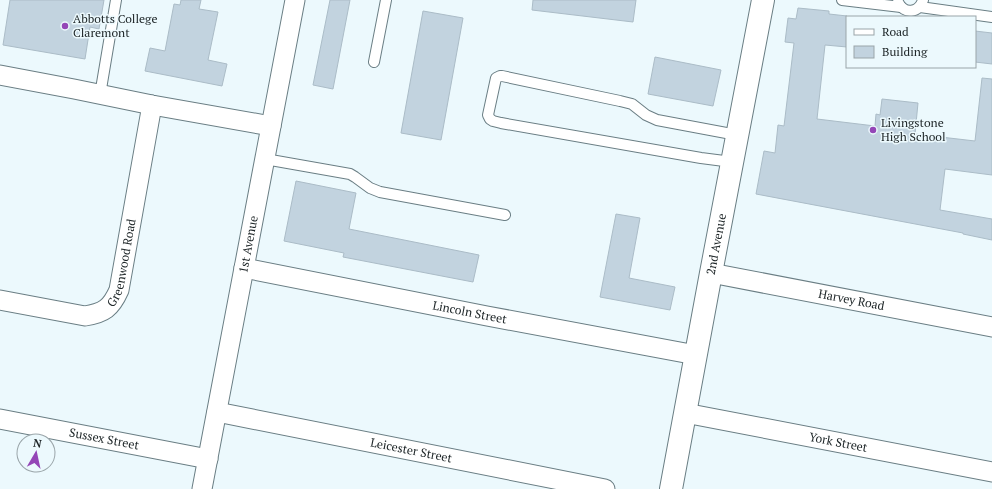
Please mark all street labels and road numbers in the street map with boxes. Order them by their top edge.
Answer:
street label: 2nd Avenue [703,212,729,276]
street label: 1st Avenue [235,214,261,274]
street label: Greenwood Road [103,217,139,310]
street label: Harvey Road [817,286,886,313]
street label: Lincoln Street [431,297,509,327]
street label: Sussex Street [68,424,141,453]
street label: York Street [808,429,869,455]
street label: Leicester Street [369,435,454,466]

